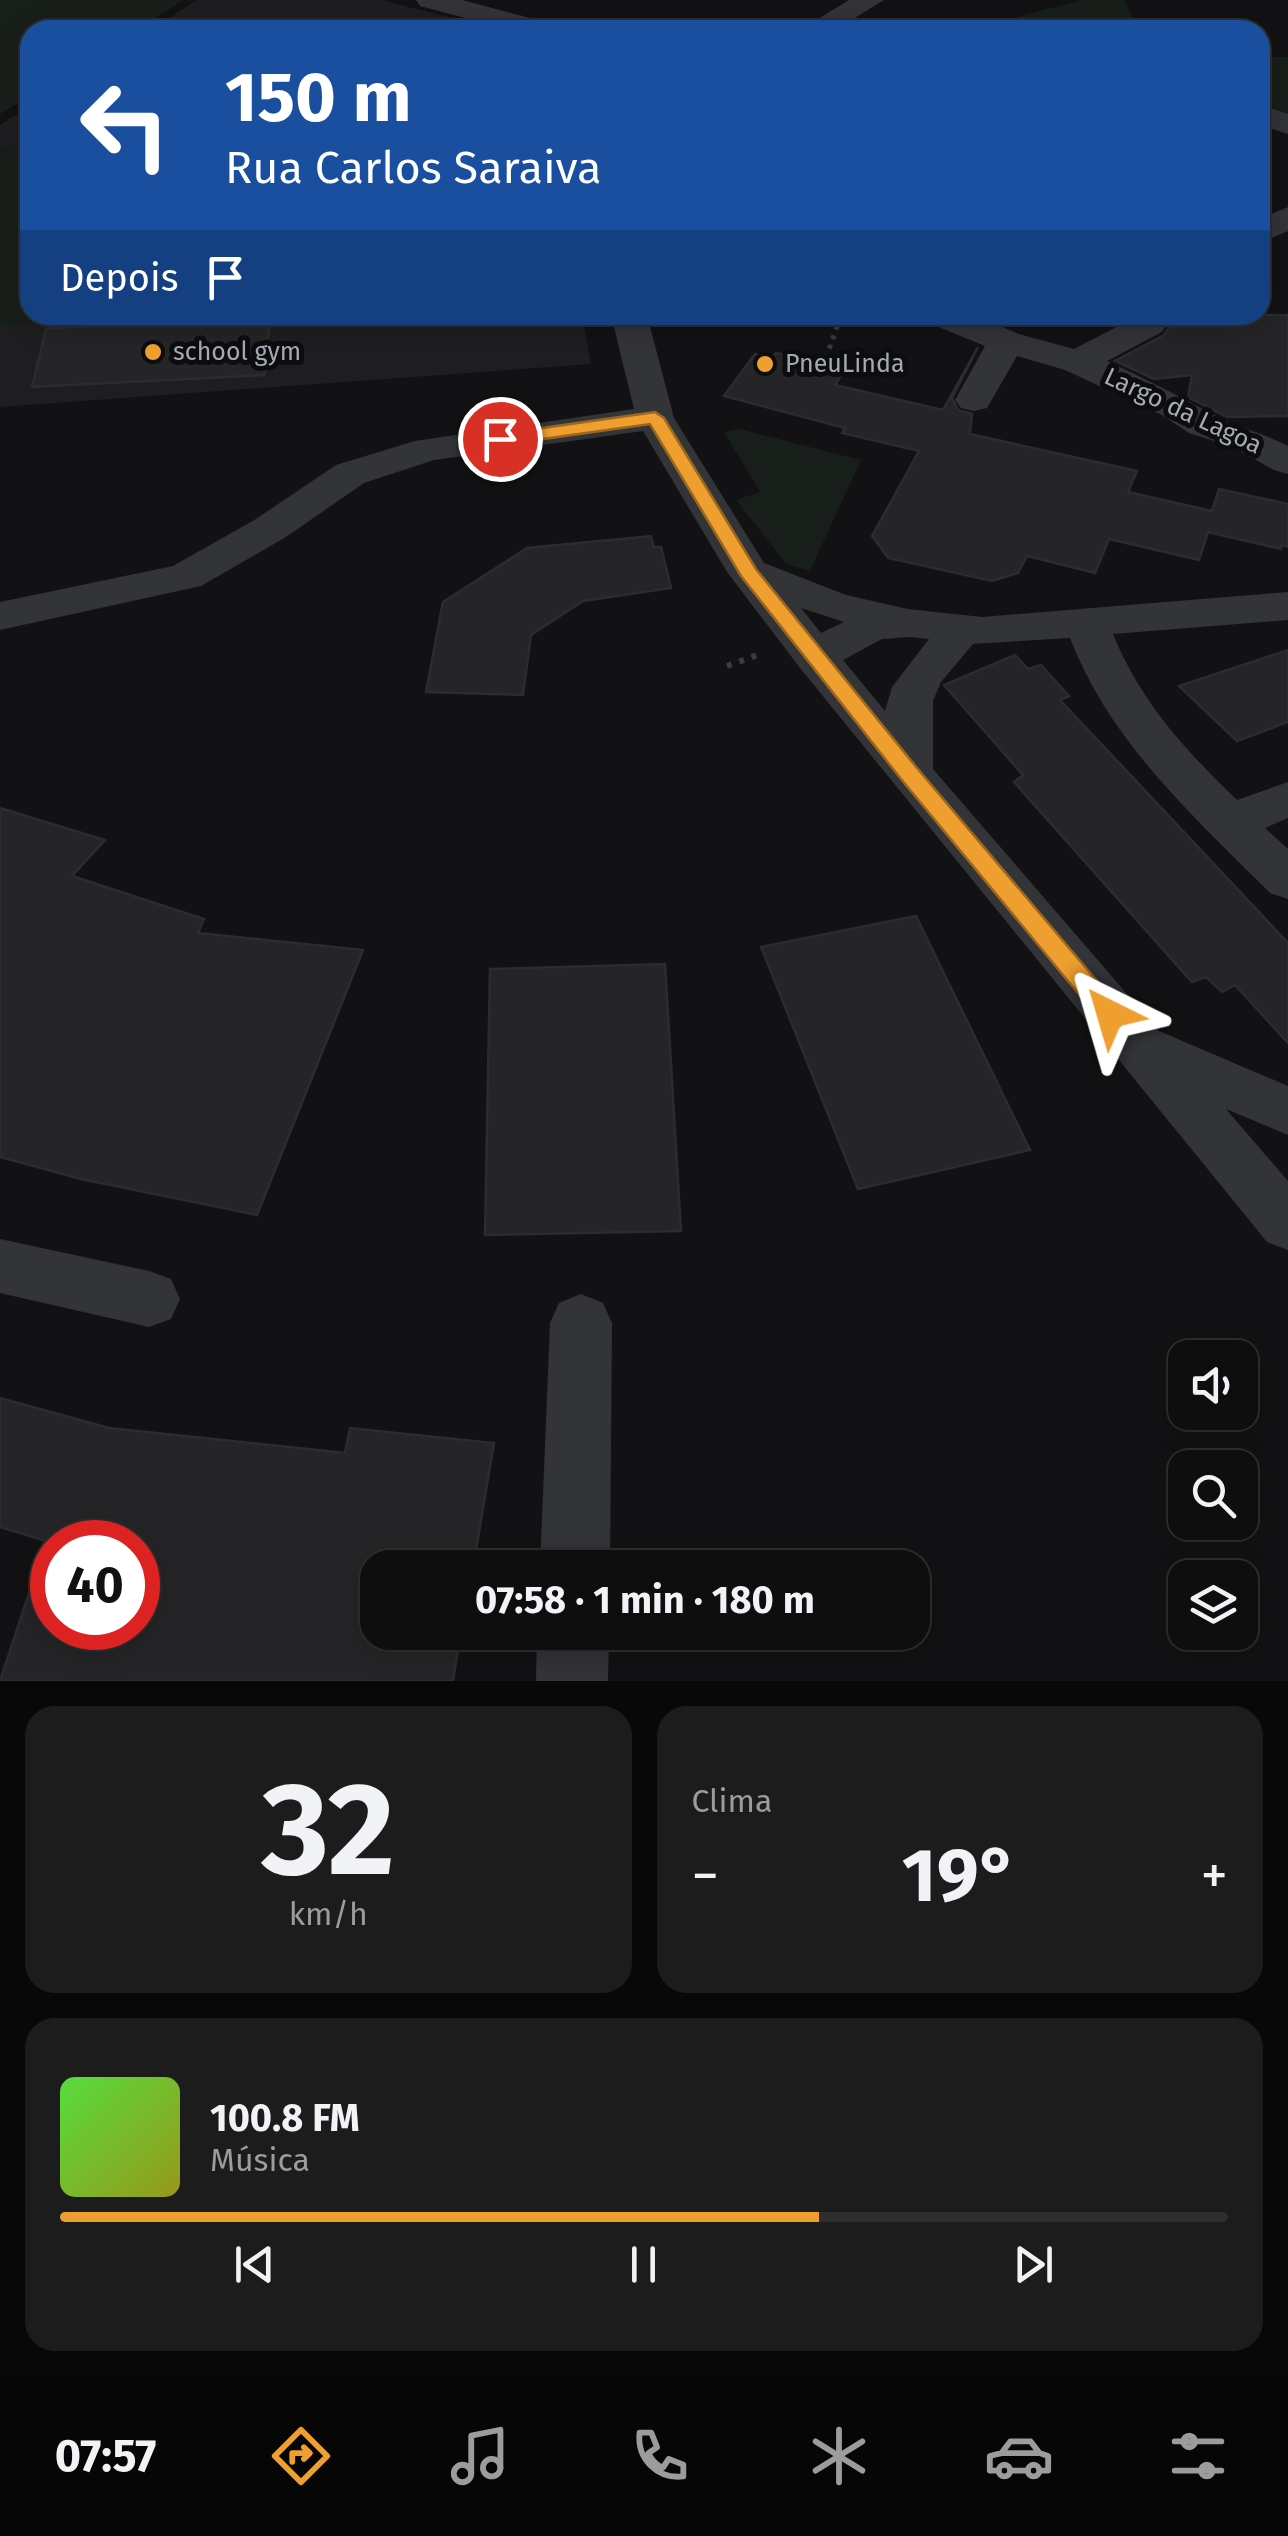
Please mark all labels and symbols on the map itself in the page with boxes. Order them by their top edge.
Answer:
place label: school gym [173,337,301,367]
marker: school gym [142,341,164,363]
place label: PneuLinda [785,349,905,379]
marker: PneuLinda [754,353,776,375]
street label: Largo da Lagoa [1100,361,1266,461]
pin [458,397,543,482]
position arrow [1058,962,1162,1066]
speed limit sign: 40 [30,1520,160,1650]

